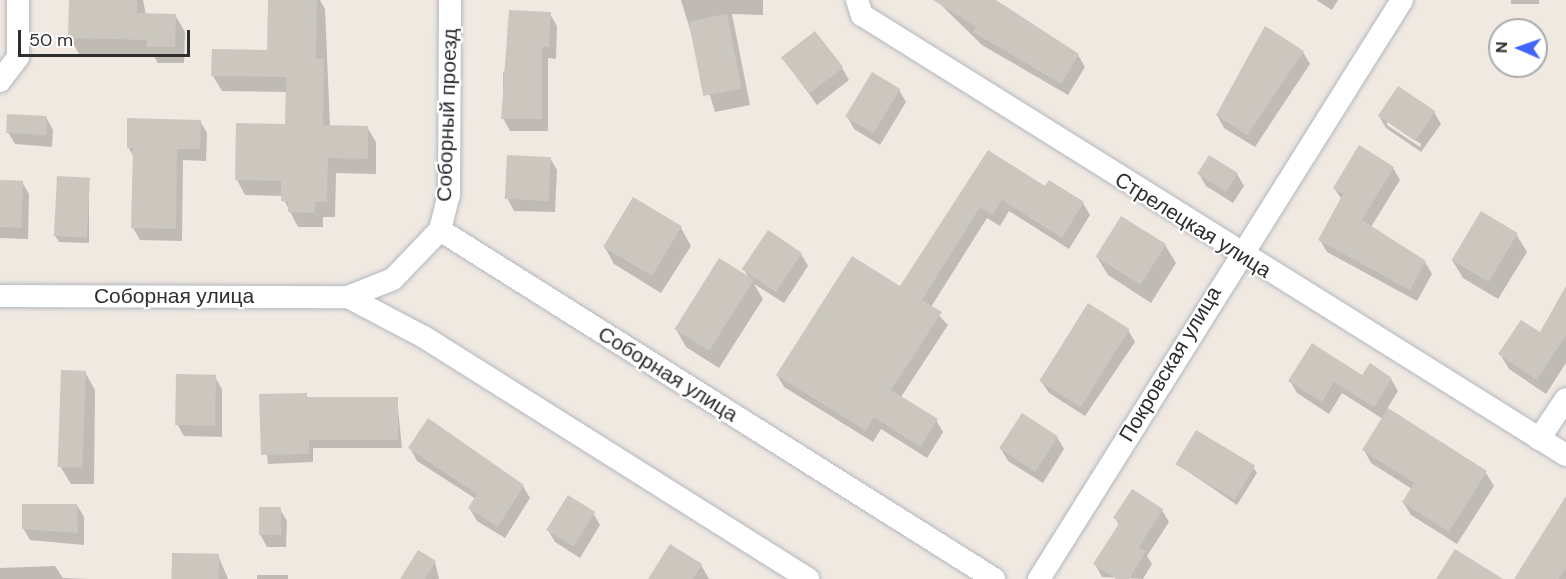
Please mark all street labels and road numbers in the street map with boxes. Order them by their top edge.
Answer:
street label: Соборный проезд [431,28,463,202]
street label: Стрелецкая улица [1110,167,1276,283]
street label: Покровская улица [1114,282,1226,446]
street label: Соборная улица [94,283,254,309]
street label: Соборная улица [593,321,743,427]

